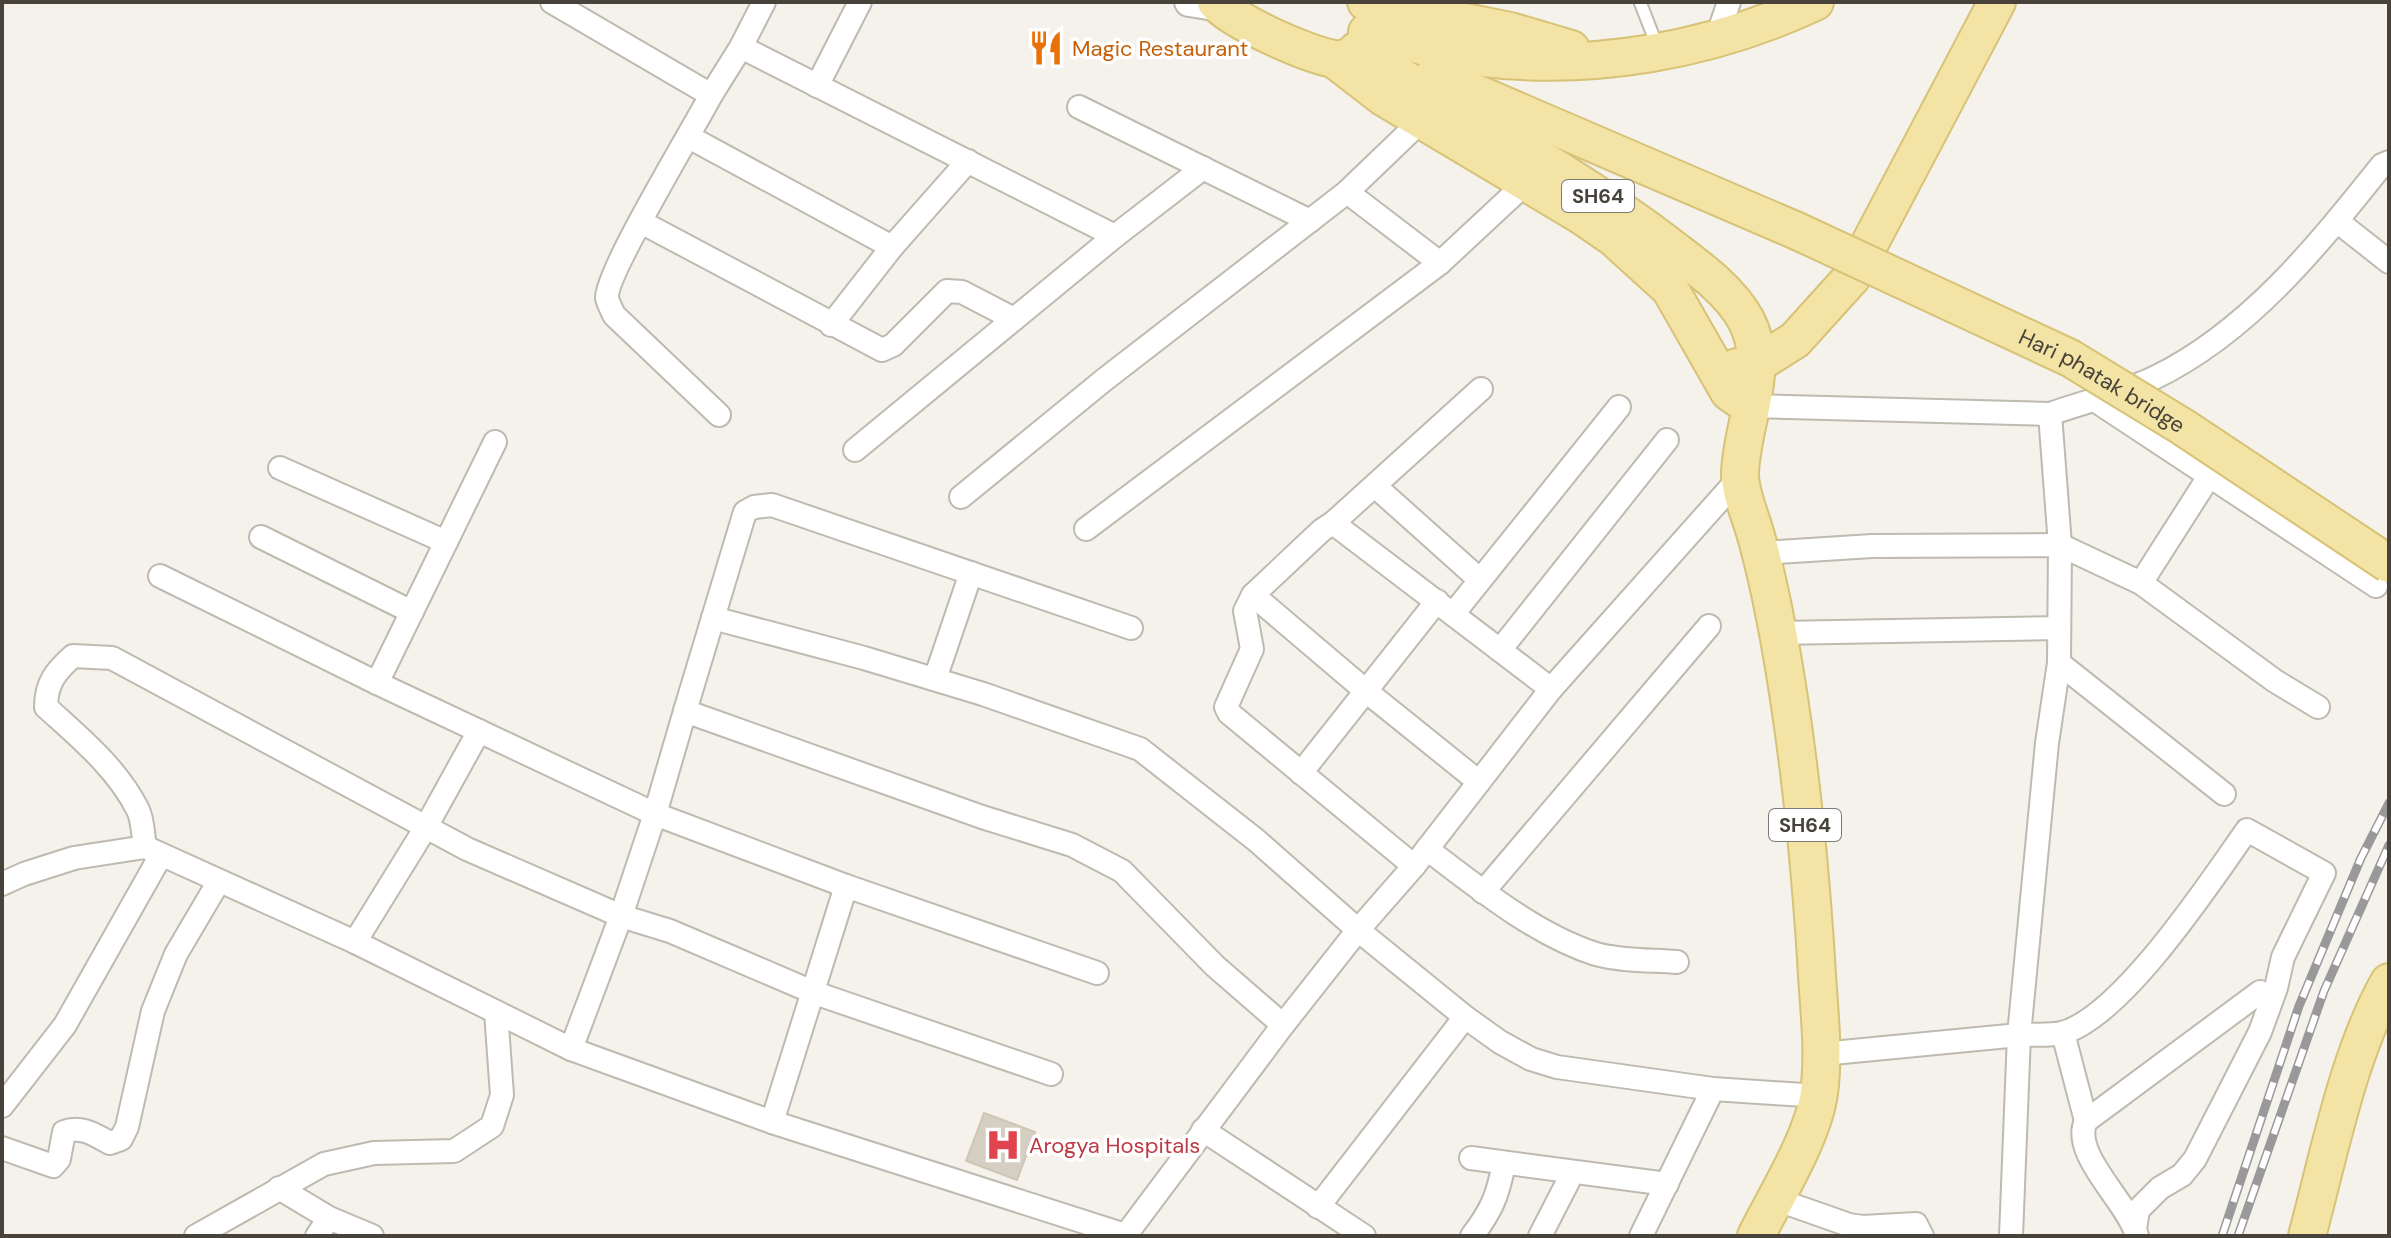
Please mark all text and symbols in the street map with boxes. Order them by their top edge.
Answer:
restaurant icon: Magic Restaurant [1027,29,1065,67]
place label: Magic Restaurant [1072,34,1249,63]
road number: SH64 [1562,180,1634,212]
street label: Hari phatak bridge [2014,322,2190,440]
road number: SH64 [1769,809,1841,841]
hospital icon: Arogya Hospitals [984,1126,1022,1164]
place label: Arogya Hospitals [1029,1131,1200,1160]

